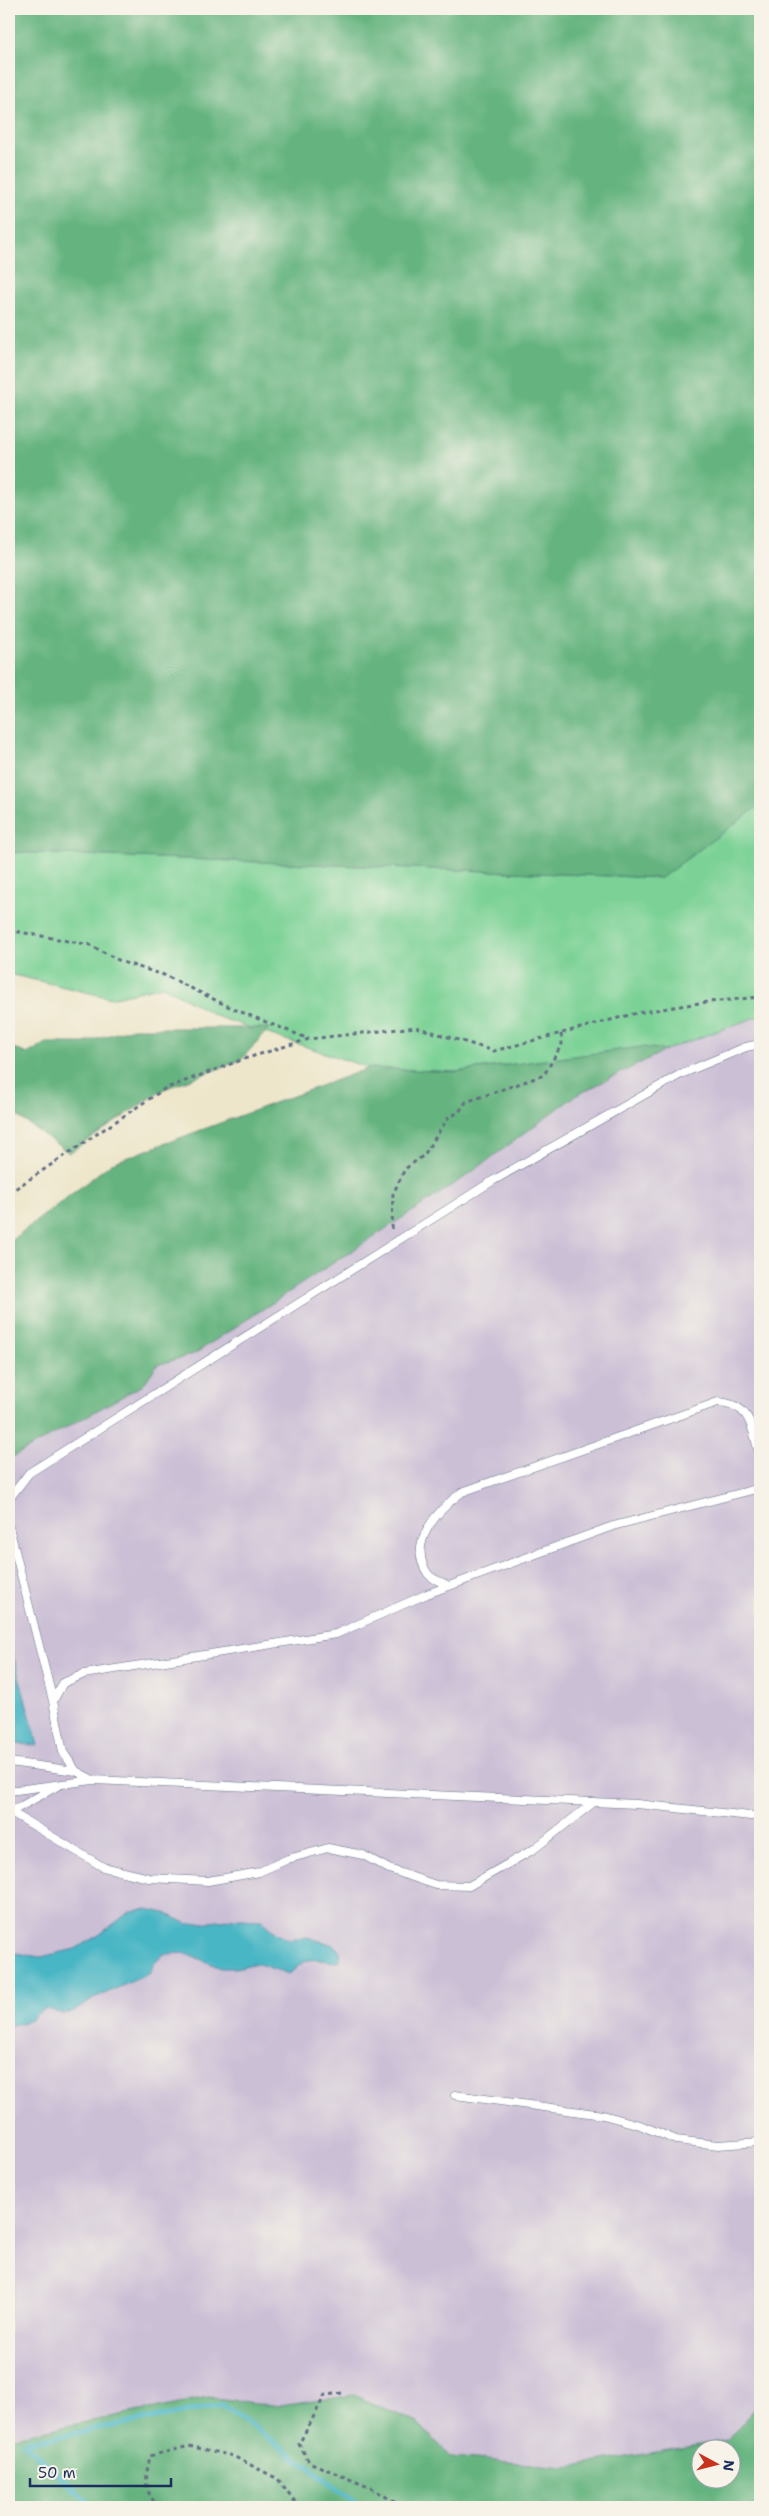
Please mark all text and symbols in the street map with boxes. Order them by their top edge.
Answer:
north arrow [692,2438,742,2488]
scale bar [30,2456,171,2488]
text: N [719,2459,739,2472]
text: 50 m [38,2463,76,2483]

